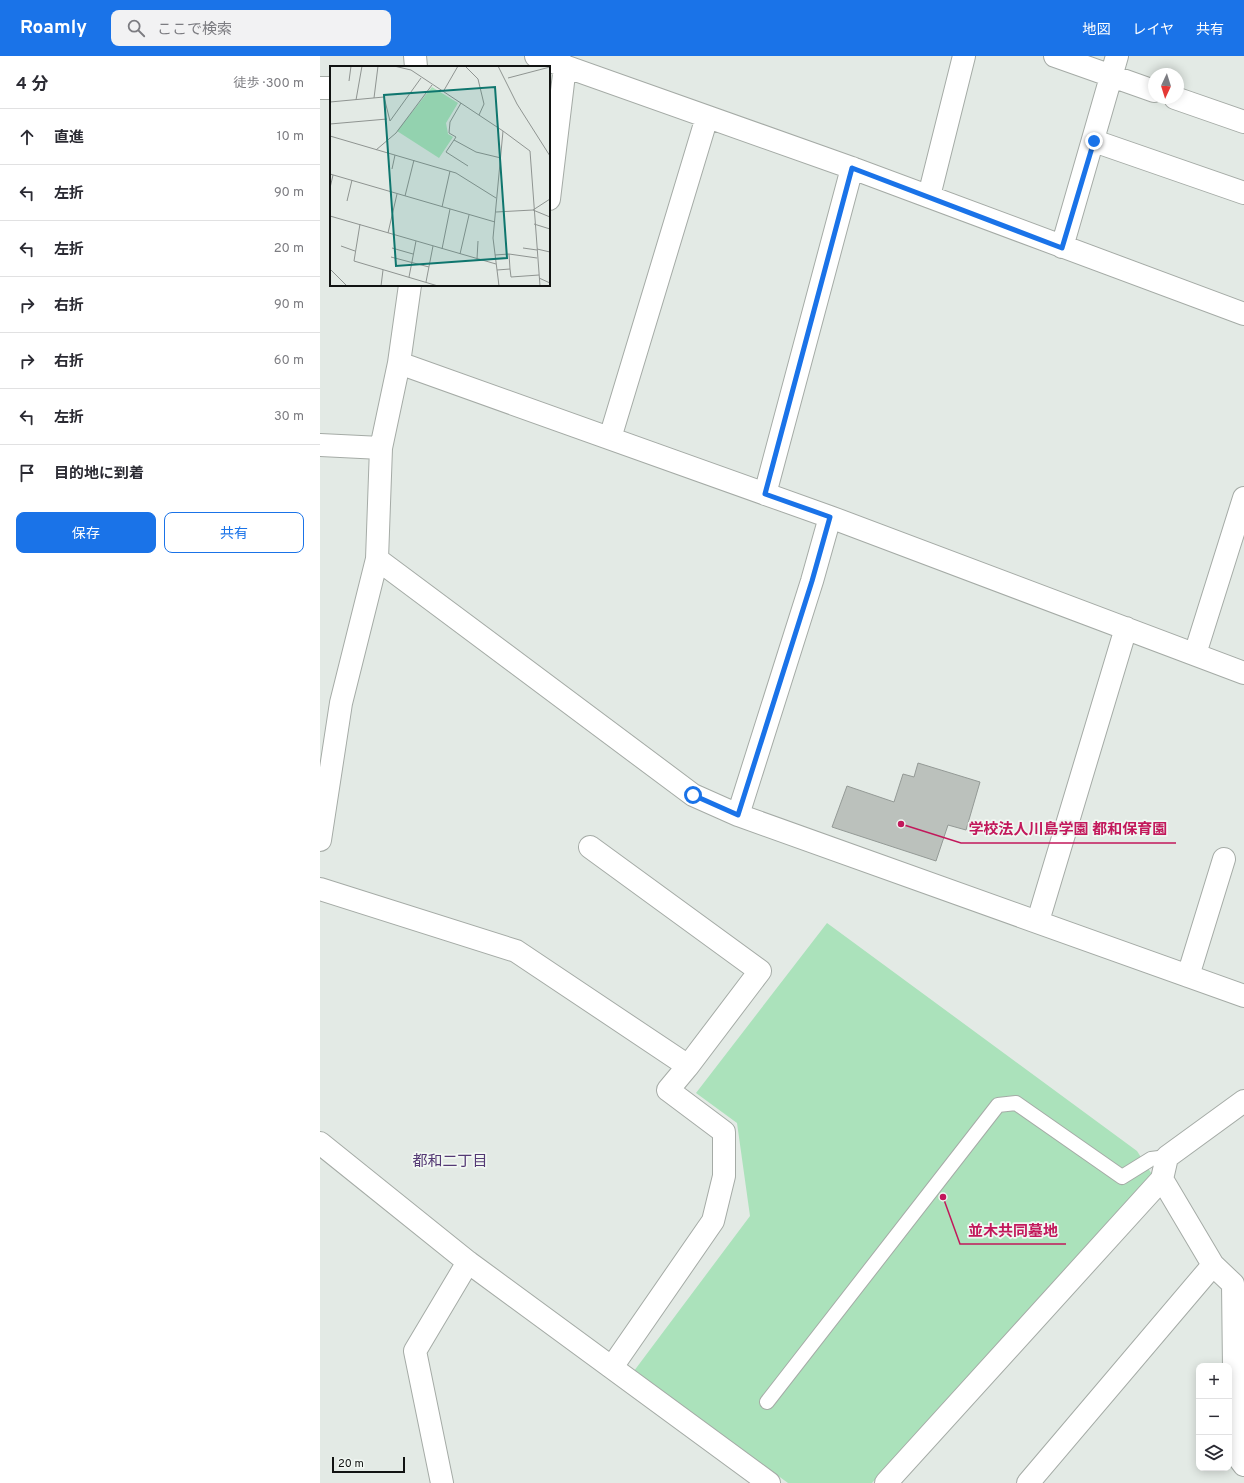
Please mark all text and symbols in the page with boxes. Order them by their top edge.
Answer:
search box [111,10,391,46]
text: Roamly [20,16,87,40]
icon: search [125,17,147,39]
text: ここで検索 [157,21,232,40]
text: 地図 [1082,22,1110,39]
text: レイヤ [1132,22,1174,39]
text: 共有 [1196,22,1224,39]
inset map [330,66,550,286]
north arrow [1148,68,1184,104]
text: 4 分 [16,74,48,96]
text: 徒歩 · 300 m [234,76,304,92]
icon: ahead [16,126,38,148]
text: 直進 [54,129,84,148]
text: 10 m [277,129,304,145]
route end [1085,132,1103,150]
icon: left [16,182,38,204]
text: 左折 [54,185,84,204]
text: 90 m [274,185,304,201]
icon: left [16,238,38,260]
text: 左折 [54,241,84,260]
text: 20 m [274,241,304,257]
icon: right [16,294,38,316]
text: 右折 [54,297,84,316]
text: 90 m [274,297,304,313]
icon: right [16,350,38,372]
text: 右折 [54,353,84,372]
text: 60 m [274,353,304,369]
icon: left [16,406,38,428]
text: 左折 [54,409,84,428]
text: 30 m [274,409,304,425]
icon: arrive [16,462,38,484]
text: 目的地に到着 [54,465,144,484]
button: 保存 [16,512,156,553]
button: 共有 [164,512,304,553]
route start [684,786,702,804]
callout: 学校法人川島学園 都和保育園 [961,816,1176,843]
text: 学校法人川島学園 都和保育園 [969,820,1167,840]
district label: 都和二丁目 [412,1153,488,1172]
callout: 並木共同墓地 [960,1217,1066,1244]
text: 並木共同墓地 [968,1223,1058,1242]
map controls [1196,1363,1232,1471]
button: + [1196,1363,1232,1399]
button: − [1196,1399,1232,1435]
button: layers [1196,1435,1232,1471]
scale bar [332,1455,405,1474]
text: 20 m [338,1457,364,1471]

